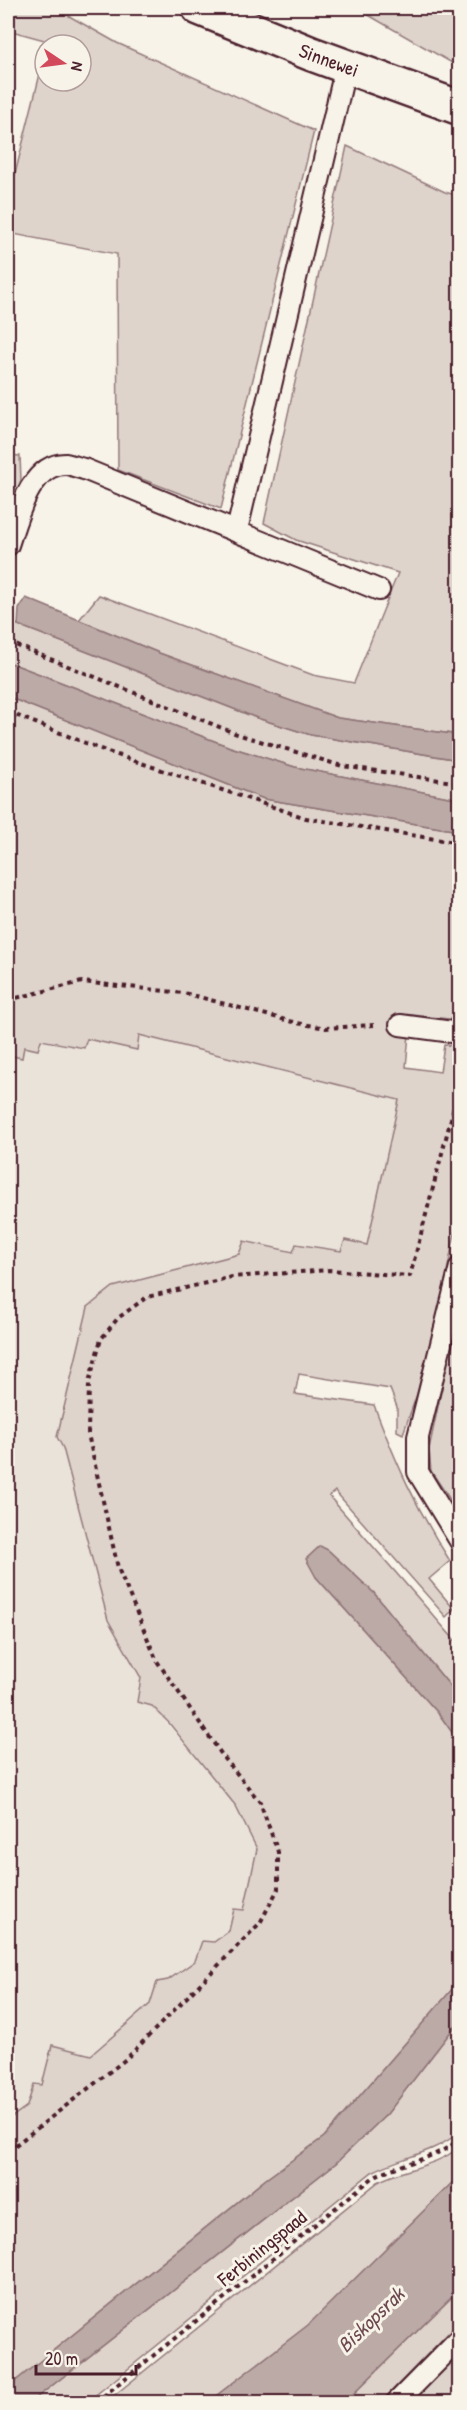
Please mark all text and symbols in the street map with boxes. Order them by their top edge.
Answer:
north arrow [33,33,93,93]
street label: Sinnewei [295,36,363,83]
text: N [66,60,89,73]
street label: Ferbiningspaad [211,2203,312,2292]
water label: Biskopsrak [331,2279,412,2359]
scale bar [36,2338,136,2376]
text: 20 m [45,2346,78,2371]

